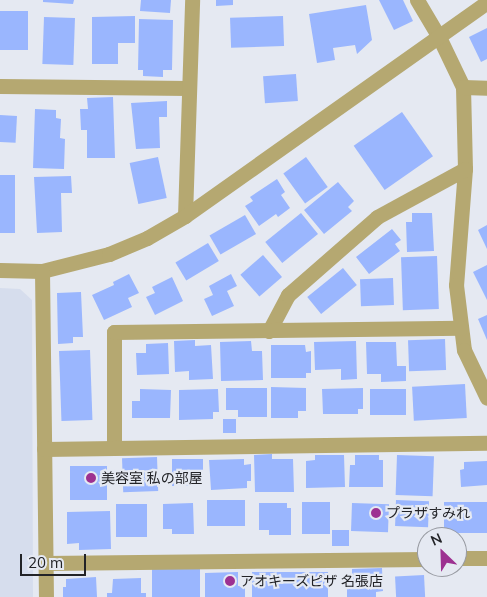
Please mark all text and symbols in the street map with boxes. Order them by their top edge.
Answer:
place label: 美容室 私の部屋 [101,470,203,486]
marker: 美容室 私の部屋 [85,472,97,484]
place label: プラザすみれ [386,505,470,521]
marker: プラザすみれ [370,507,382,519]
north arrow [417,527,467,577]
text: N [428,529,445,550]
scale bar [22,544,89,576]
text: 20 m [28,553,63,572]
place label: アオキーズピザ 名張店 [240,573,384,589]
marker: アオキーズピザ 名張店 [224,575,236,587]

